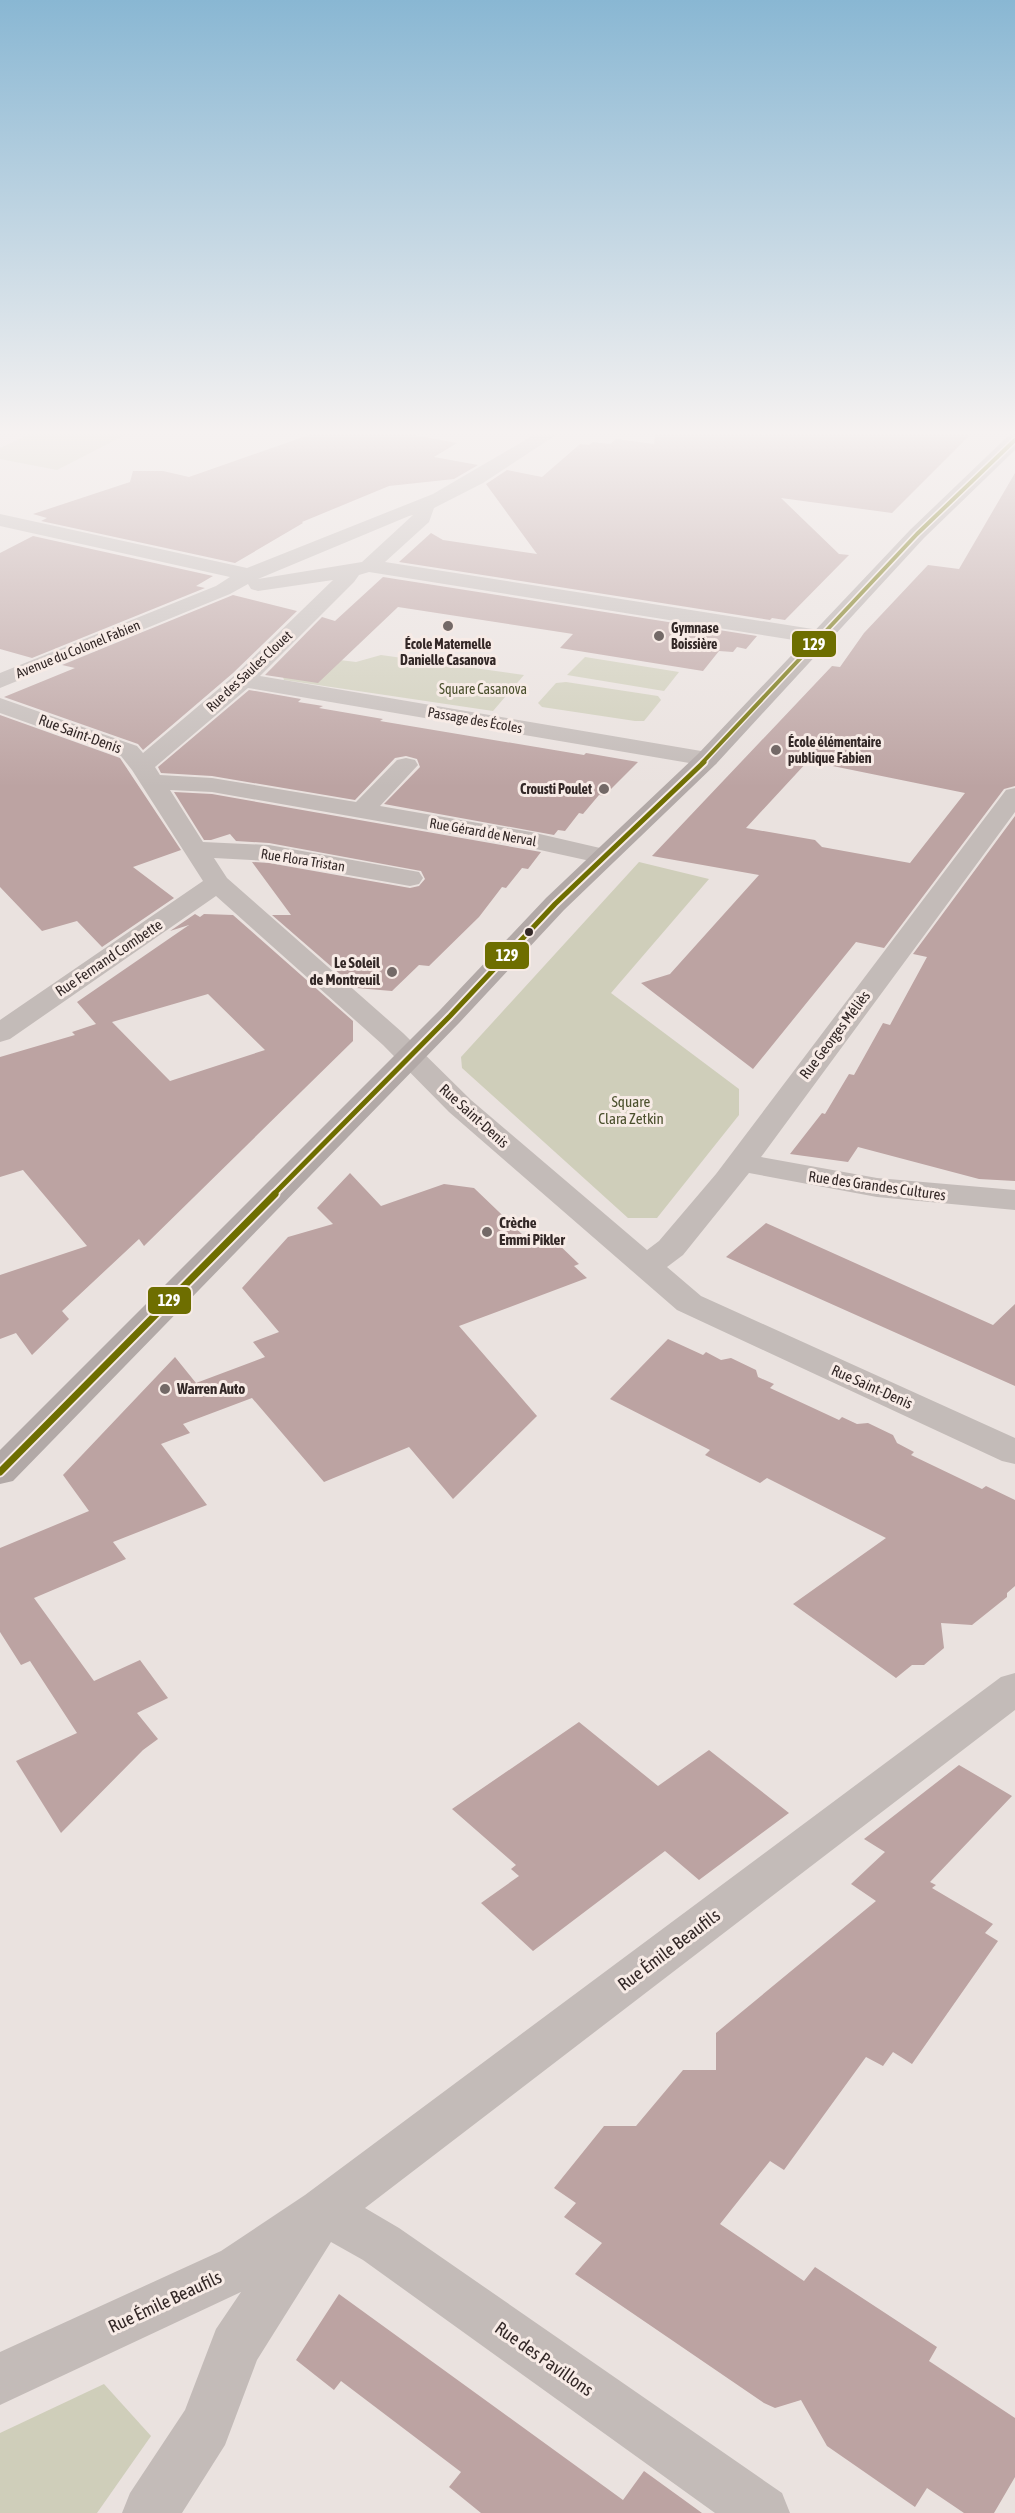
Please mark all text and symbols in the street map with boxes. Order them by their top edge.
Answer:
street label: Avenue du Colonel Fabien [13,617,143,681]
marker: École Maternelle Danielle Casanova [441,619,455,633]
place label: Gymnase Boissière [671,620,719,652]
street label: Rue des Saules Clouet [203,627,295,715]
marker: Gymnase Boissière [652,629,666,643]
line badge: 129 [791,630,837,658]
text: 129 [803,635,826,653]
place label: École Maternelle Danielle Casanova [400,636,496,668]
park label: Square Casanova [439,681,527,697]
street label: Passage des Écoles [426,704,524,736]
street label: Rue Saint-Denis [36,711,124,756]
place label: École élémentaire publique Fabien [788,734,881,766]
marker: École élémentaire publique Fabien [769,743,783,757]
place label: Crousti Poulet [520,781,592,797]
marker: Crousti Poulet [597,782,611,796]
street label: Rue Gérard de Nerval [428,815,538,849]
street label: Rue Flora Tristan [260,845,346,875]
street label: Rue Fernand Combette [52,915,165,1000]
unlabelled marker [523,926,535,938]
line badge: 129 [484,941,530,970]
text: 129 [496,946,519,964]
place label: Le Soleil de Montreuil [309,954,381,988]
marker: Le Soleil de Montreuil [385,965,399,979]
street label: Rue Georges Méliès [796,987,873,1082]
street label: Rue Saint-Denis [436,1080,512,1151]
park label: Square Clara Zetkin [598,1093,664,1127]
street label: Rue des Grandes Cultures [807,1167,947,1204]
place label: Crèche Emmi Pikler [499,1214,565,1248]
marker: Crèche Emmi Pikler [480,1225,494,1239]
line badge: 129 [147,1286,192,1315]
text: 129 [158,1291,181,1309]
street label: Rue Saint-Denis [829,1361,915,1412]
place label: Warren Auto [176,1380,245,1397]
marker: Warren Auto [158,1382,172,1396]
street label: Rue Émile Beaufils [614,1904,724,1995]
street label: Rue Émile Beaufils [105,2266,225,2337]
street label: Rue des Pavillons [491,2317,597,2400]

